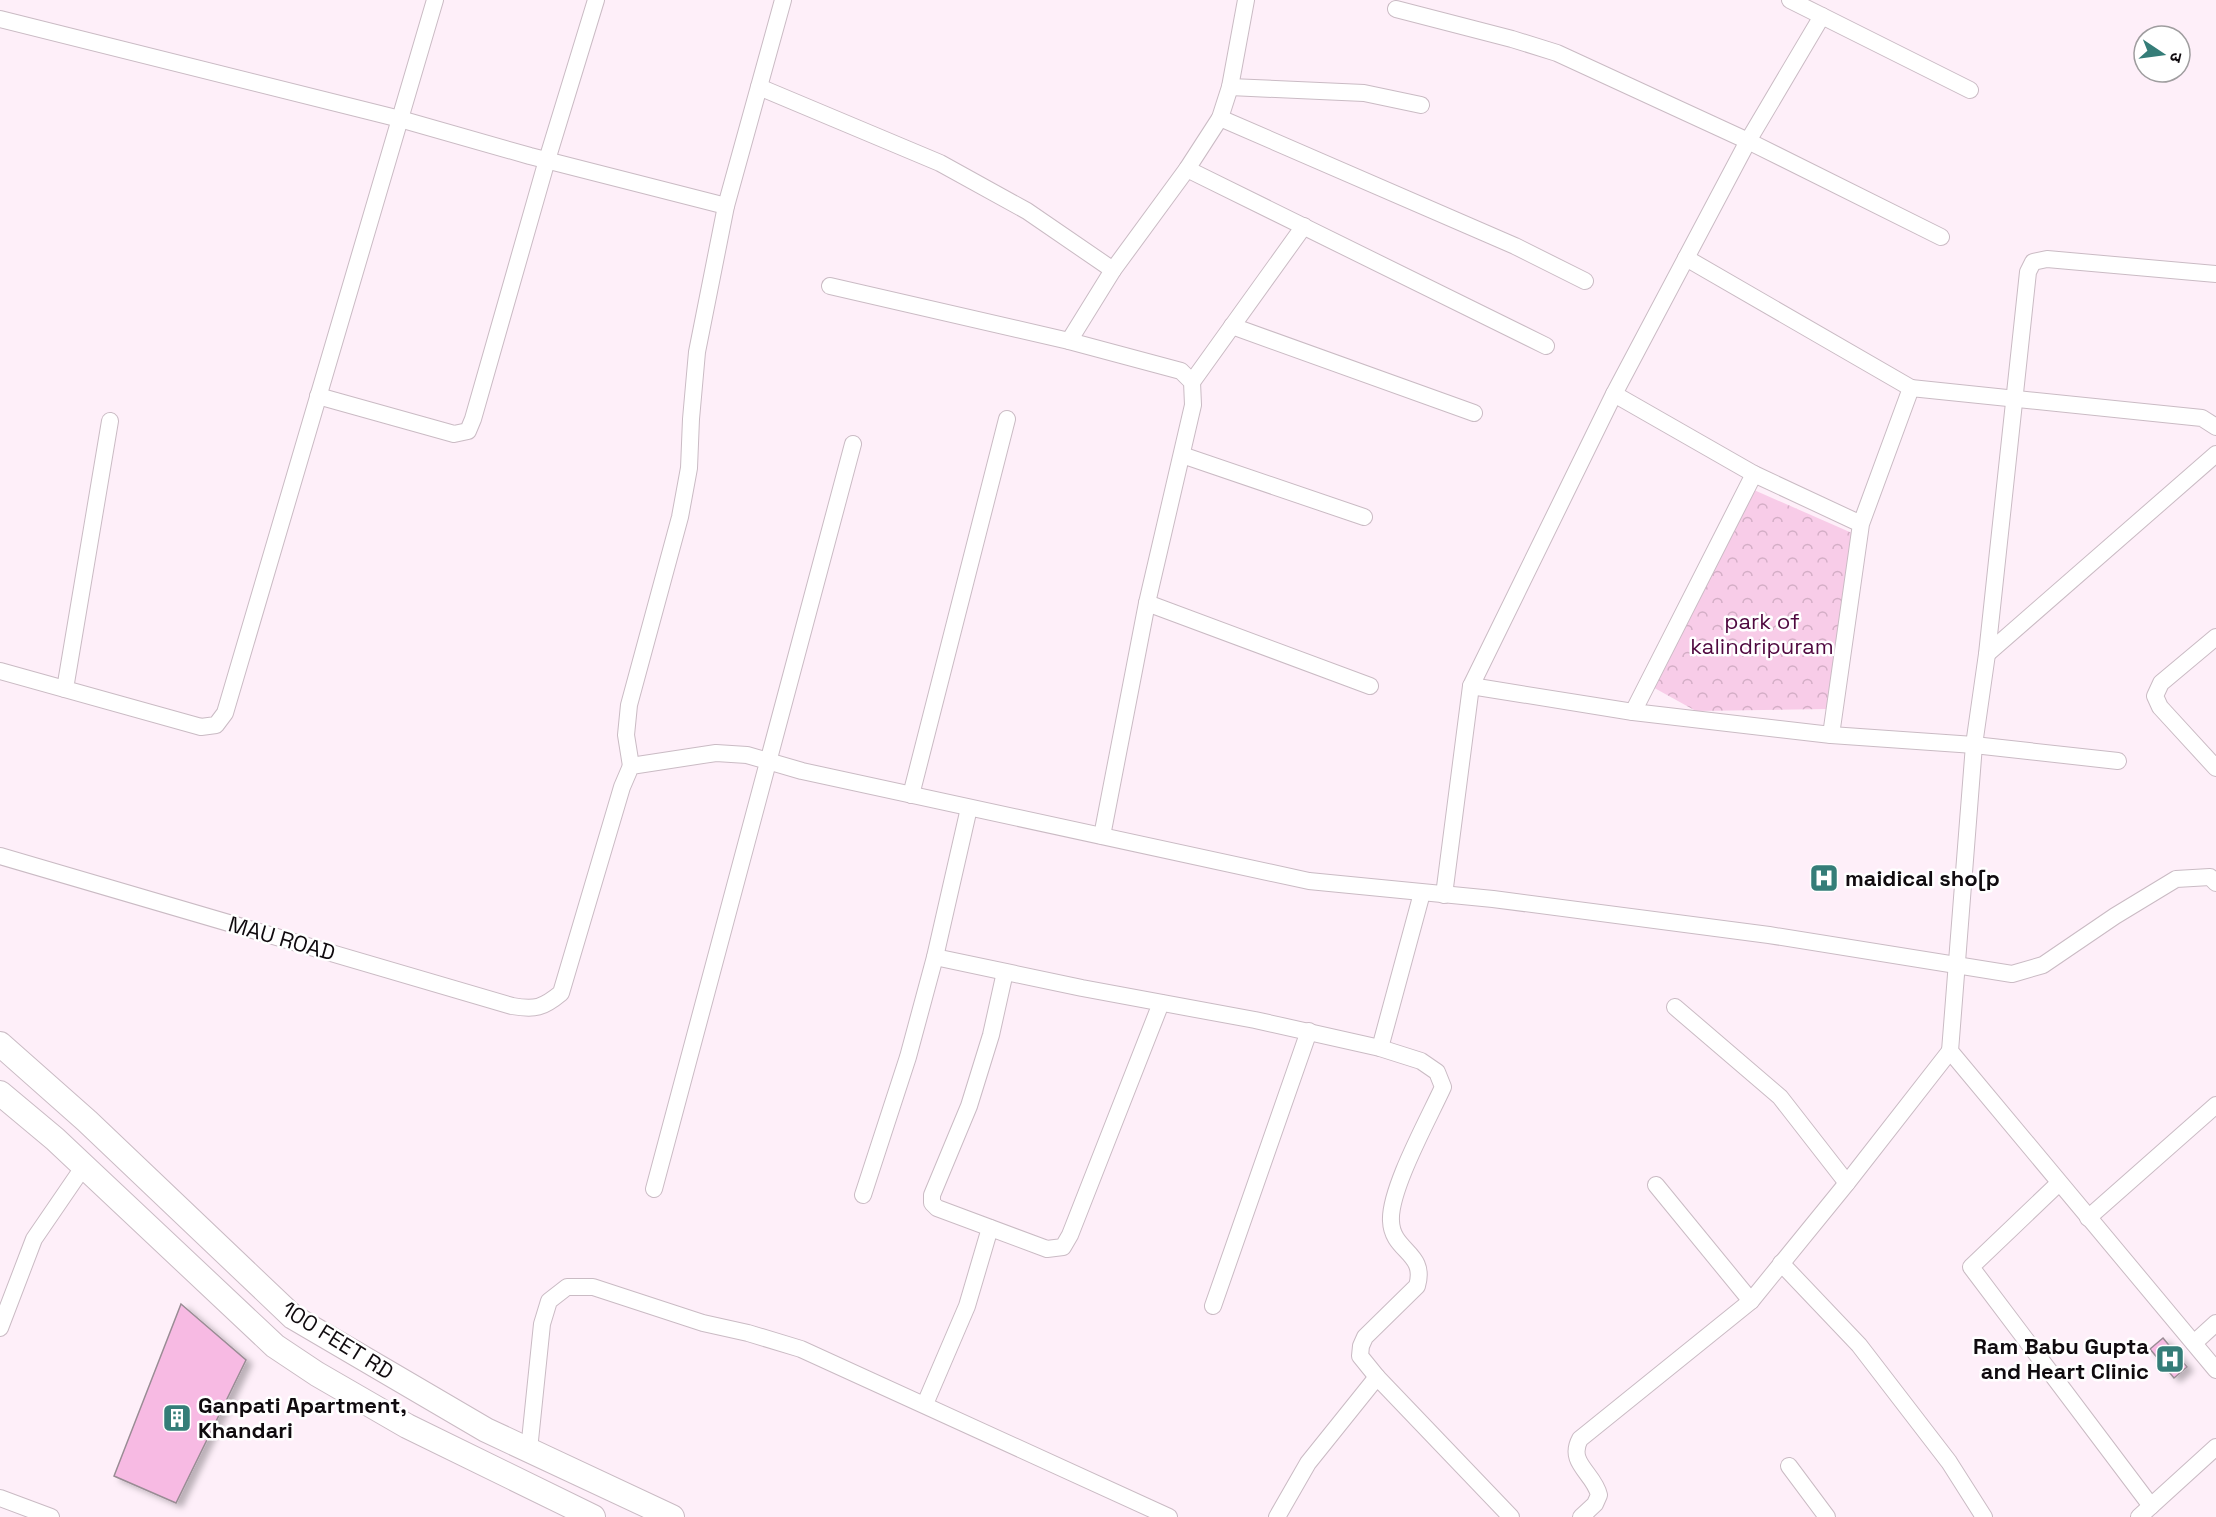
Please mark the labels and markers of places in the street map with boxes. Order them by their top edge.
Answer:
hospital icon: maidical sho[p [1808,862,1840,894]
place label: maidical sho[p [1845,864,2000,892]
place label: Ram Babu Gupta and Heart Clinic [1973,1332,2149,1385]
hospital icon: Ram Babu Gupta and Heart Clinic [2154,1343,2186,1375]
place label: Ganpati Apartment, Khandari [198,1391,407,1444]
building icon: Ganpati Apartment, Khandari [161,1402,193,1434]

